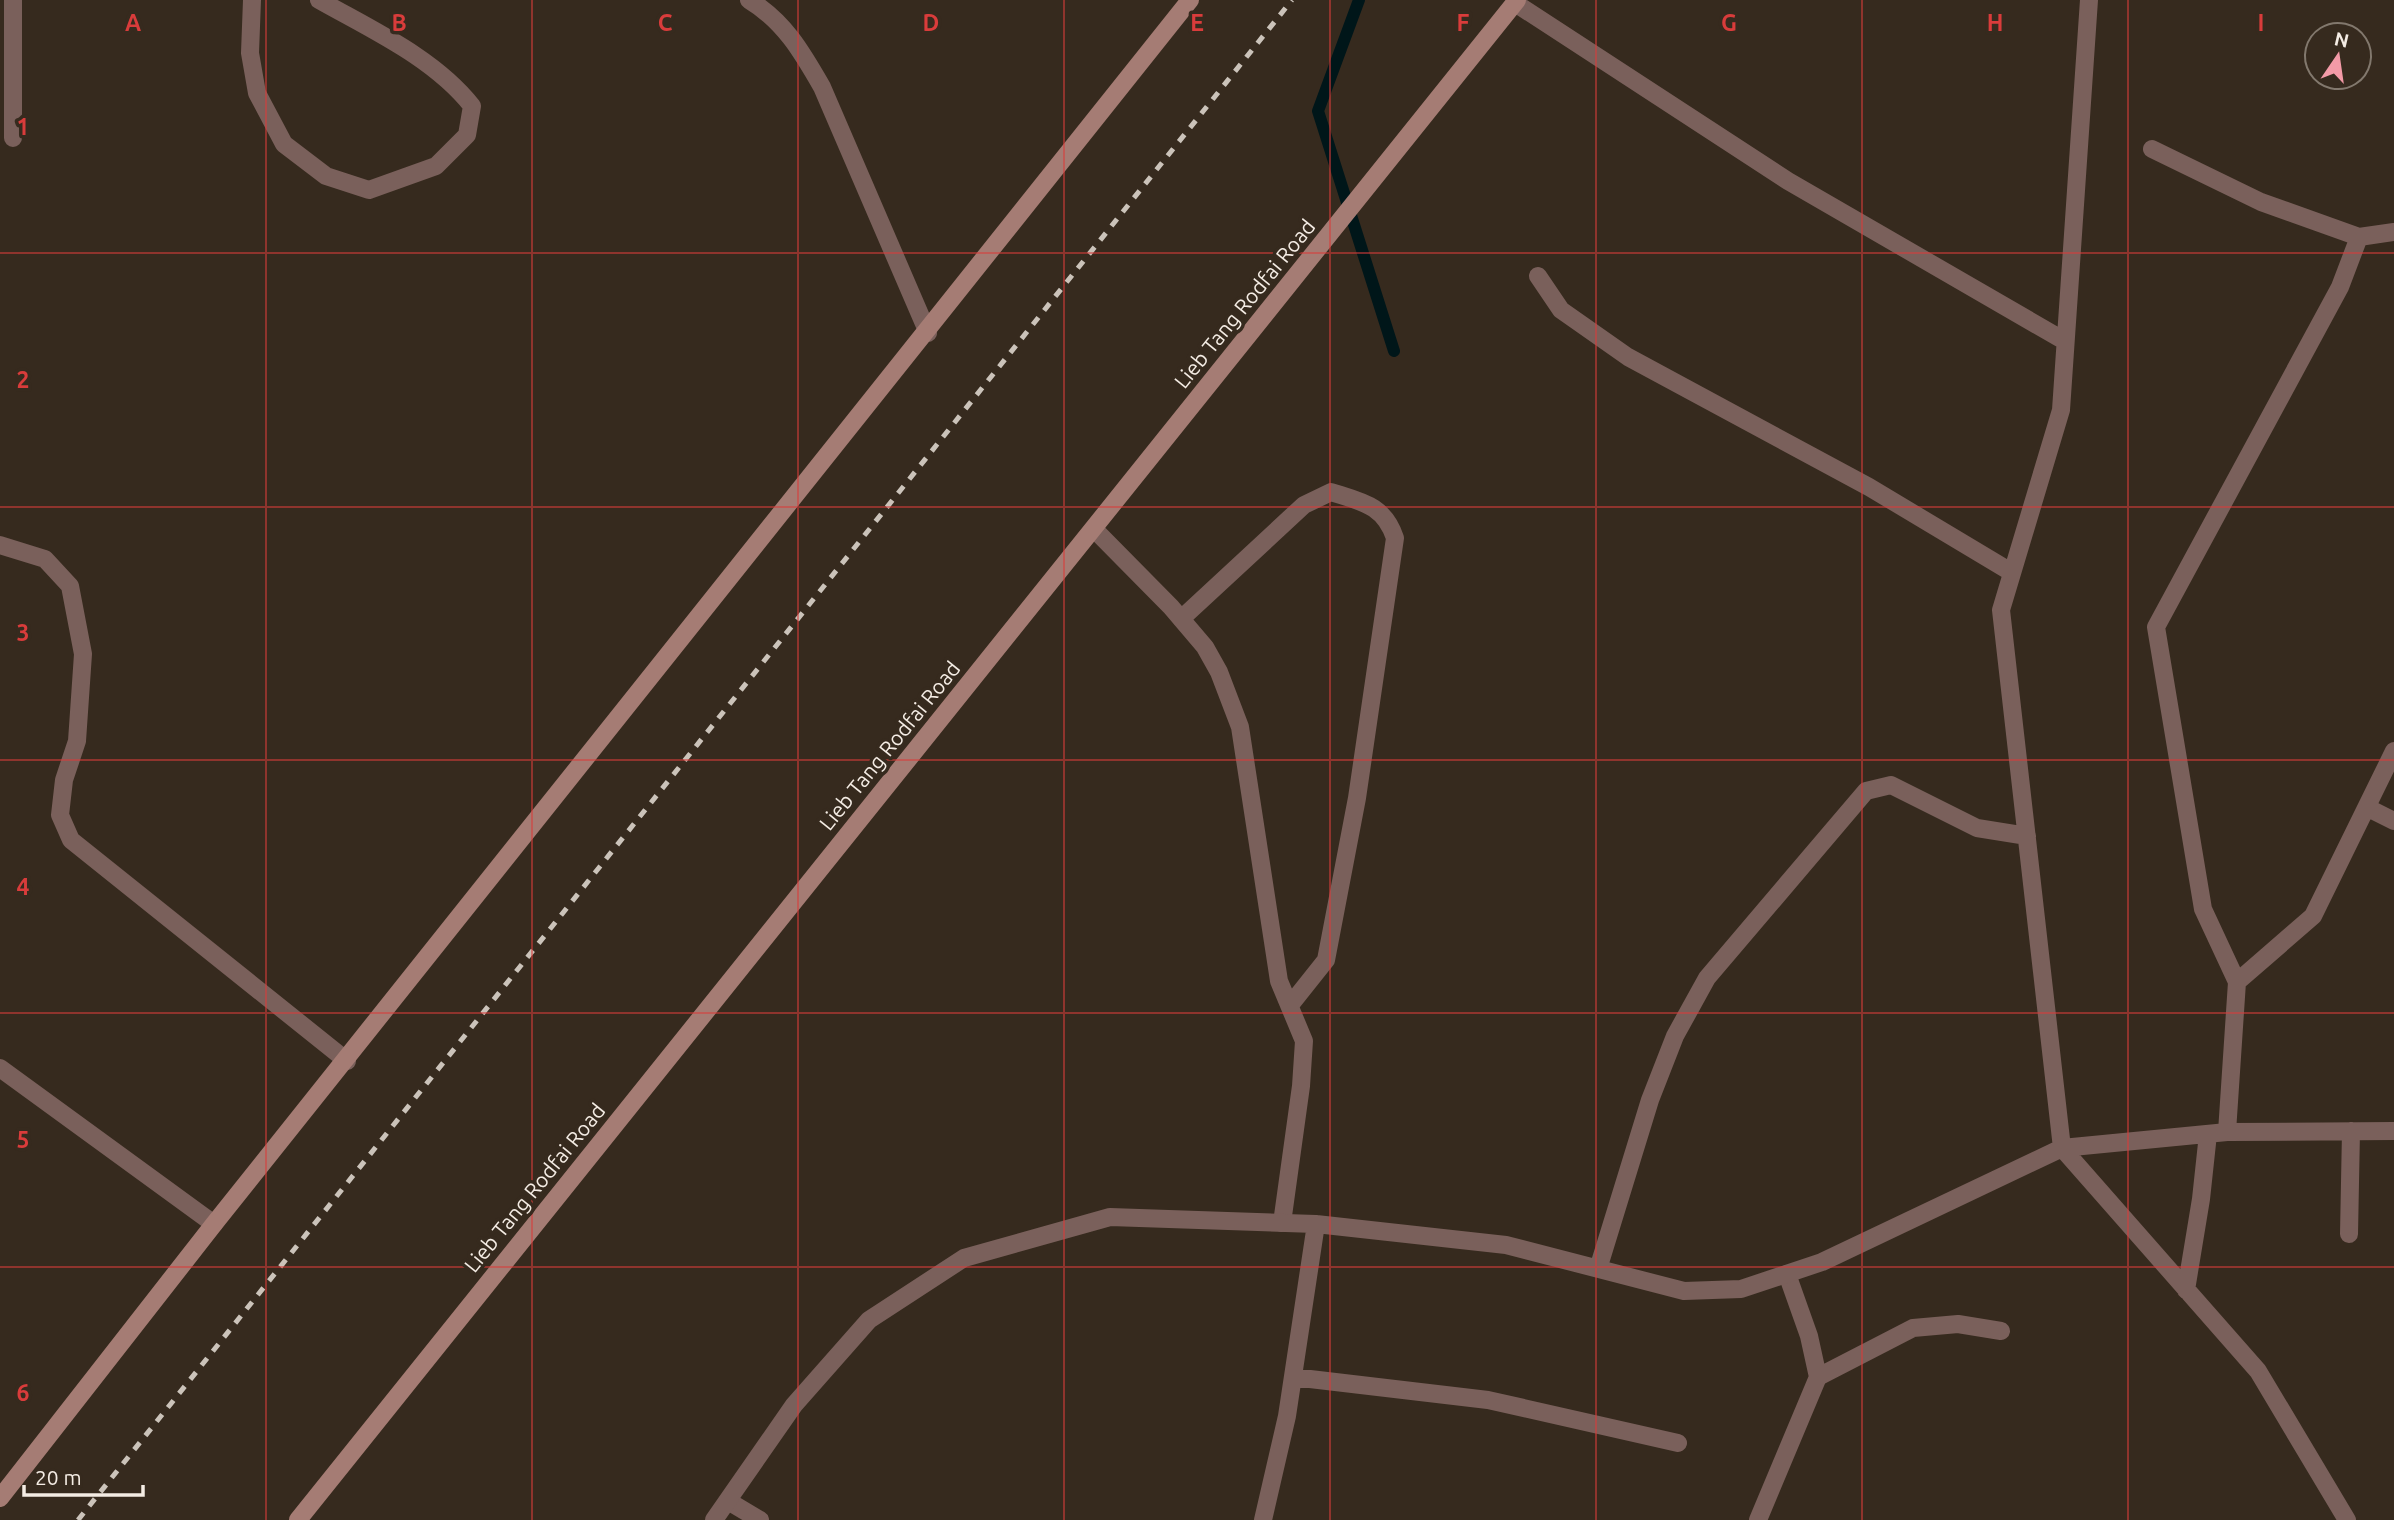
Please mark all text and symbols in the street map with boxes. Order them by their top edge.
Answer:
text: A [125,10,141,35]
text: B [391,10,407,35]
text: C [658,10,673,35]
text: D [923,10,939,35]
text: E [1190,10,1204,35]
text: F [1457,10,1470,35]
text: G [1721,10,1737,35]
text: H [1987,10,2003,35]
text: I [2258,10,2264,35]
north arrow [2303,21,2373,91]
text: N [2332,27,2351,52]
text: 1 [17,114,29,139]
street label: Lieb Tang Rodfai Road [1169,214,1320,392]
text: 2 [17,367,29,392]
text: 3 [17,620,29,645]
street label: Lieb Tang Rodfai Road [814,656,965,834]
text: 4 [17,874,30,899]
street label: Lieb Tang Rodfai Road [459,1098,610,1276]
text: 5 [17,1127,29,1152]
text: 6 [17,1380,30,1405]
scale bar [24,1454,144,1498]
text: 20 m [35,1465,82,1489]

